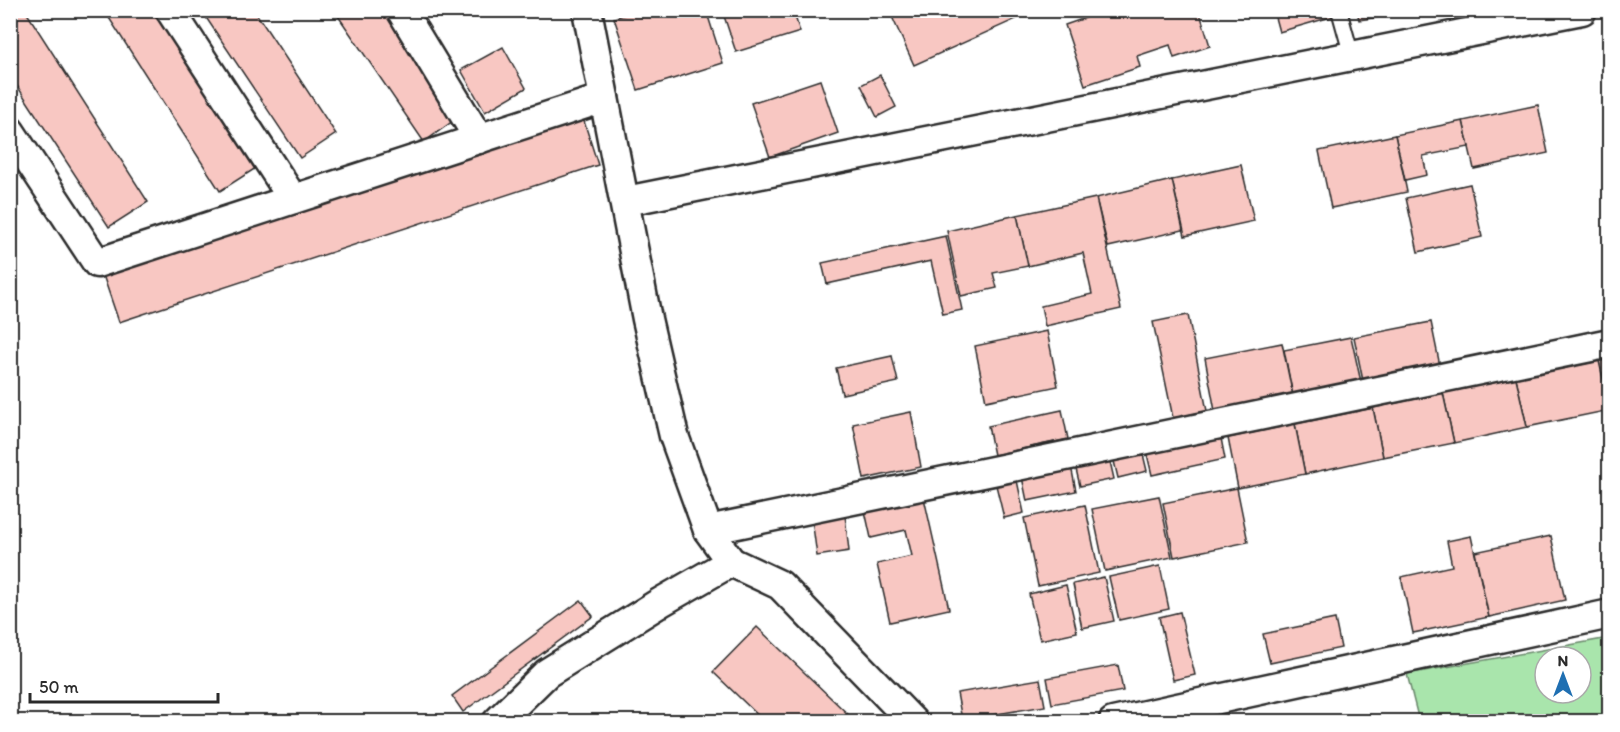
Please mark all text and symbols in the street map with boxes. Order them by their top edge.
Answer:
north arrow [1533,645,1593,705]
text: N [1558,651,1568,670]
scale bar [30,666,218,704]
text: 50 m [39,676,79,698]

